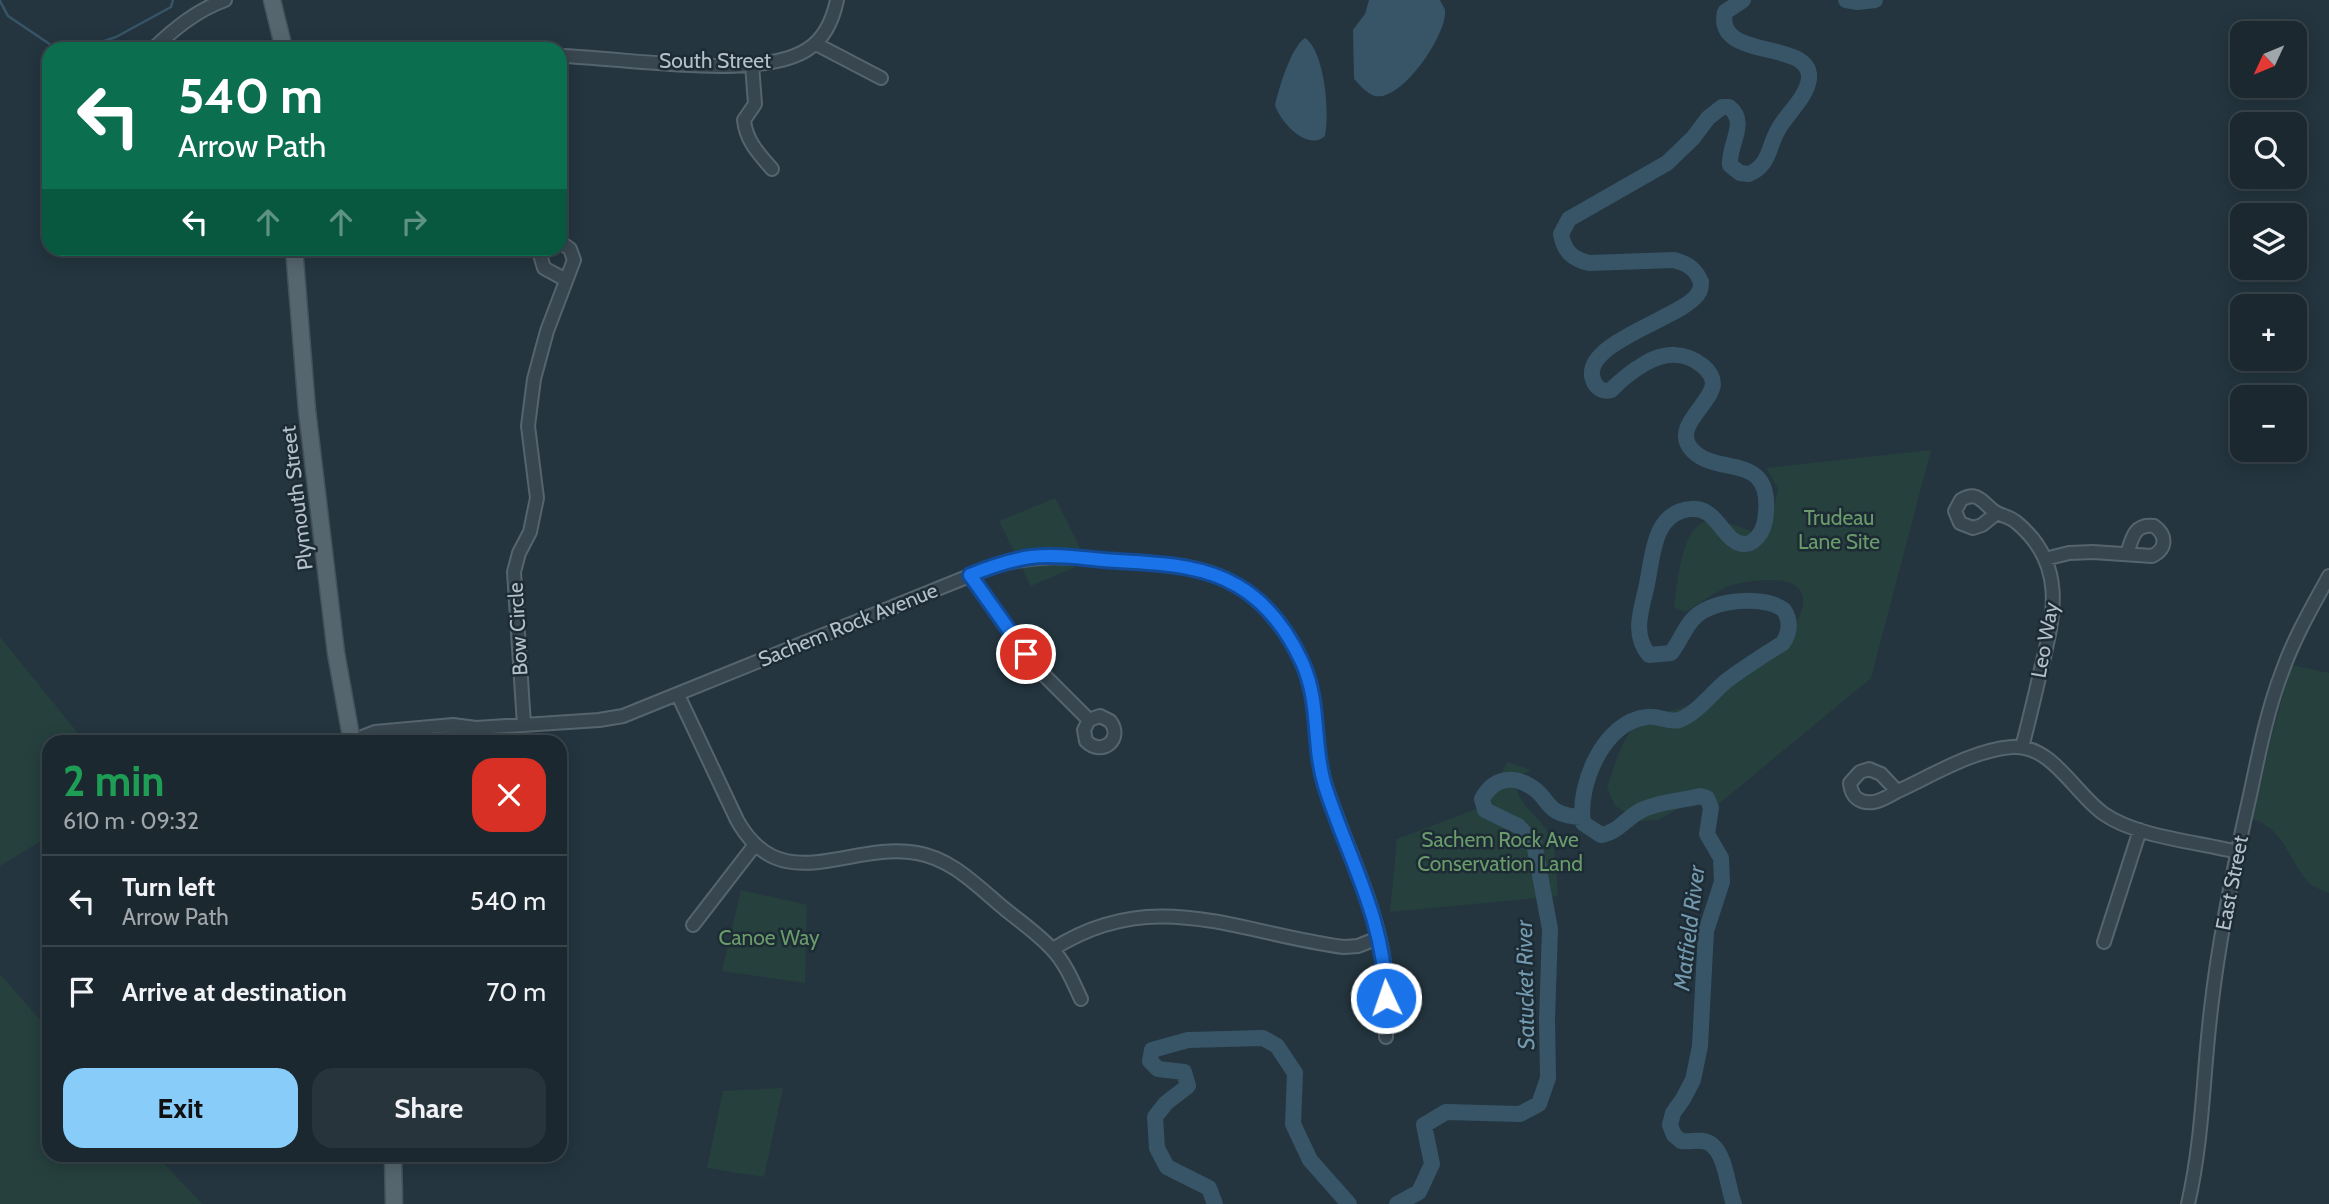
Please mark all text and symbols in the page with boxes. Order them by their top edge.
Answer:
north arrow [2230,21,2306,98]
map controls [2230,21,2307,462]
street label: South Street [659,48,771,73]
text: 540 m [178,66,323,125]
icon: left [63,70,154,161]
button: search [2230,112,2307,189]
text: Arrow Path [178,126,326,165]
icon: left [176,203,214,241]
icon: ahead [249,203,287,241]
icon: ahead [322,203,360,241]
icon: right [395,203,433,241]
button: layers [2230,203,2307,280]
button: + [2230,294,2307,371]
button: − [2230,385,2307,462]
street label: Plymouth Street [275,424,318,572]
park label: Trudeau Lane Site [1798,505,1880,554]
street label: Sachem Rock Avenue [754,577,941,672]
street label: Bow Circle [503,581,532,676]
street label: Leo Way [2026,600,2064,680]
pin [996,624,1056,684]
icon: arrive [1007,635,1045,673]
text: 2 min [63,755,164,807]
button: close [472,758,546,832]
text: 610 m · 09:32 [63,807,199,835]
park label: Sachem Rock Ave Conservation Land [1417,827,1583,876]
street label: East Street [2210,833,2253,932]
water label: Matfield River [1667,863,1711,993]
text: Turn left [122,871,215,903]
icon: left [63,882,101,920]
text: 540 m [470,885,546,917]
text: Arrow Path [122,903,229,931]
water label: Satucket River [1510,919,1540,1050]
park label: Canoe Way [718,925,820,950]
position arrow [1349,961,1423,1035]
icon: arrive [63,973,101,1011]
text: Arrive at destination [122,976,347,1008]
text: 70 m [486,976,546,1008]
button: Exit [63,1068,298,1148]
button: Share [312,1068,546,1148]

